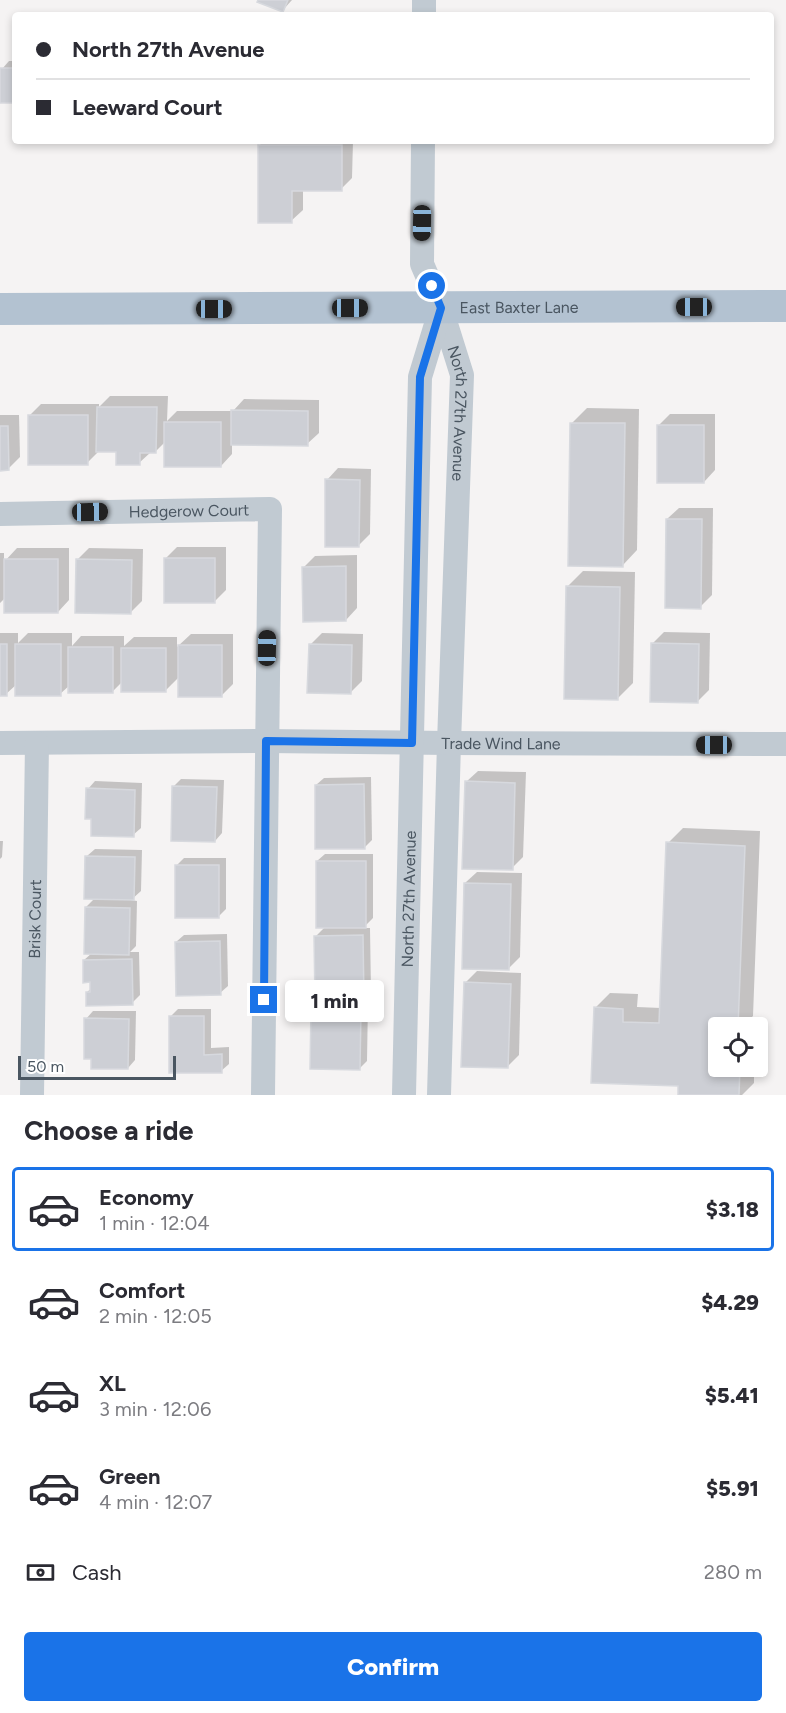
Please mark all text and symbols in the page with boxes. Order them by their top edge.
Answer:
text: North 27th Avenue [72,36,264,63]
text: Leeward Court [72,94,223,121]
car [413,205,431,241]
route start [418,272,445,299]
street label: East Baxter Lane [459,298,579,317]
car [676,298,712,316]
car [332,299,368,317]
car [196,300,232,318]
street label: North 27th Avenue [443,343,471,482]
street label: Hedgerow Court [129,500,249,522]
car [72,503,108,521]
car [258,630,276,666]
street label: Trade Wind Lane [441,734,561,753]
car [696,736,732,754]
street label: North 27th Avenue [398,830,420,968]
street label: Brisk Court [25,879,45,959]
callout: 1 min [285,979,384,1021]
route end [250,986,277,1013]
text: 1 min [311,989,358,1013]
map controls [708,1017,768,1077]
button: locate [708,1017,768,1077]
scale bar [18,1053,176,1080]
text: 50 m [27,1057,64,1076]
text: Choose a ride [24,1114,193,1147]
icon: car [27,1182,81,1236]
text: Economy [99,1184,194,1211]
text: $3.18 [706,1196,759,1223]
text: 1 min · 12:04 [99,1211,210,1235]
icon: car [27,1275,81,1329]
text: Comfort [99,1277,185,1304]
text: $4.29 [701,1289,759,1316]
text: 2 min · 12:05 [99,1304,212,1328]
icon: car [27,1368,81,1422]
text: XL [99,1370,126,1397]
text: $5.41 [705,1382,759,1409]
text: 3 min · 12:06 [99,1397,211,1421]
icon: car [27,1461,81,1515]
text: Green [99,1463,161,1490]
text: $5.91 [706,1475,759,1502]
text: 4 min · 12:07 [99,1490,212,1514]
icon: cash [24,1556,57,1589]
text: Cash [72,1559,122,1586]
text: 280 m [704,1560,762,1584]
button: Confirm [24,1632,762,1701]

